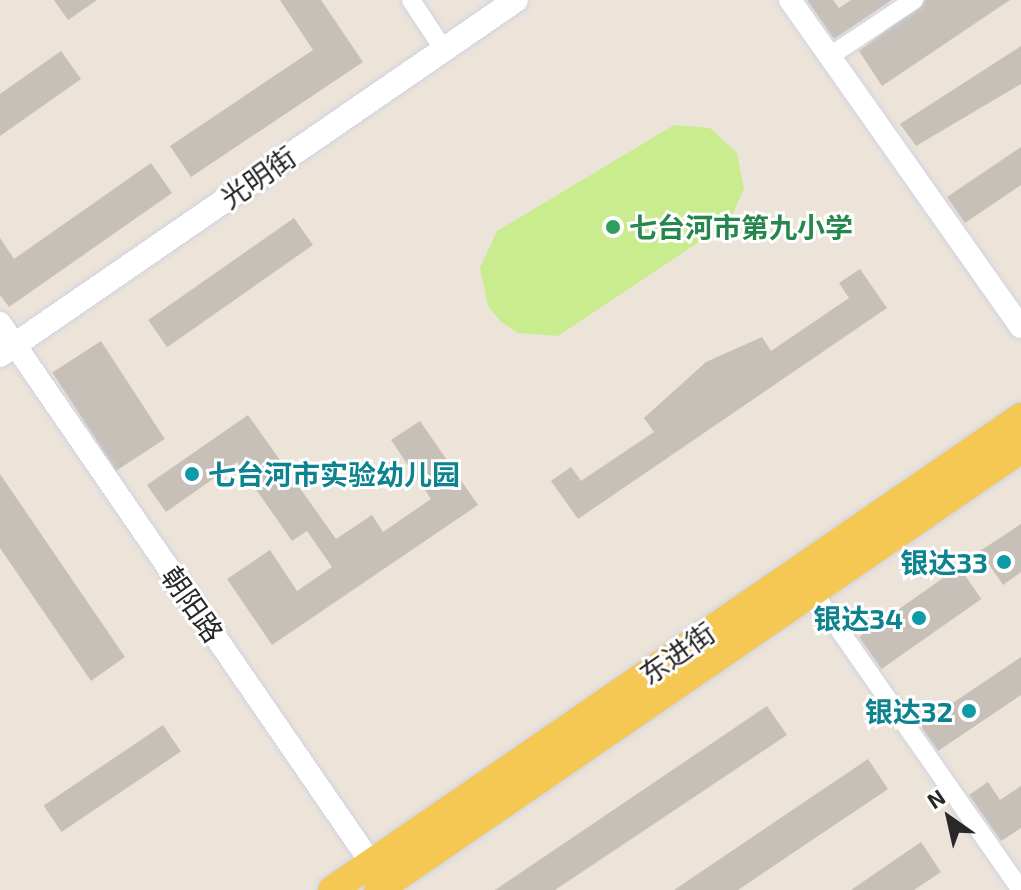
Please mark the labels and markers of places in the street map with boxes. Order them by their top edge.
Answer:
place label: 七台河市第九小学 [629,210,853,244]
marker: 七台河市第九小学 [604,218,622,236]
place label: 七台河市实验幼儿园 [208,457,460,491]
marker: 七台河市实验幼儿园 [183,465,201,483]
place label: 银达33 [900,545,988,579]
marker: 银达33 [995,553,1013,571]
place label: 银达34 [813,601,903,635]
marker: 银达34 [910,609,928,627]
place label: 银达32 [865,694,953,728]
marker: 银达32 [960,702,978,720]

